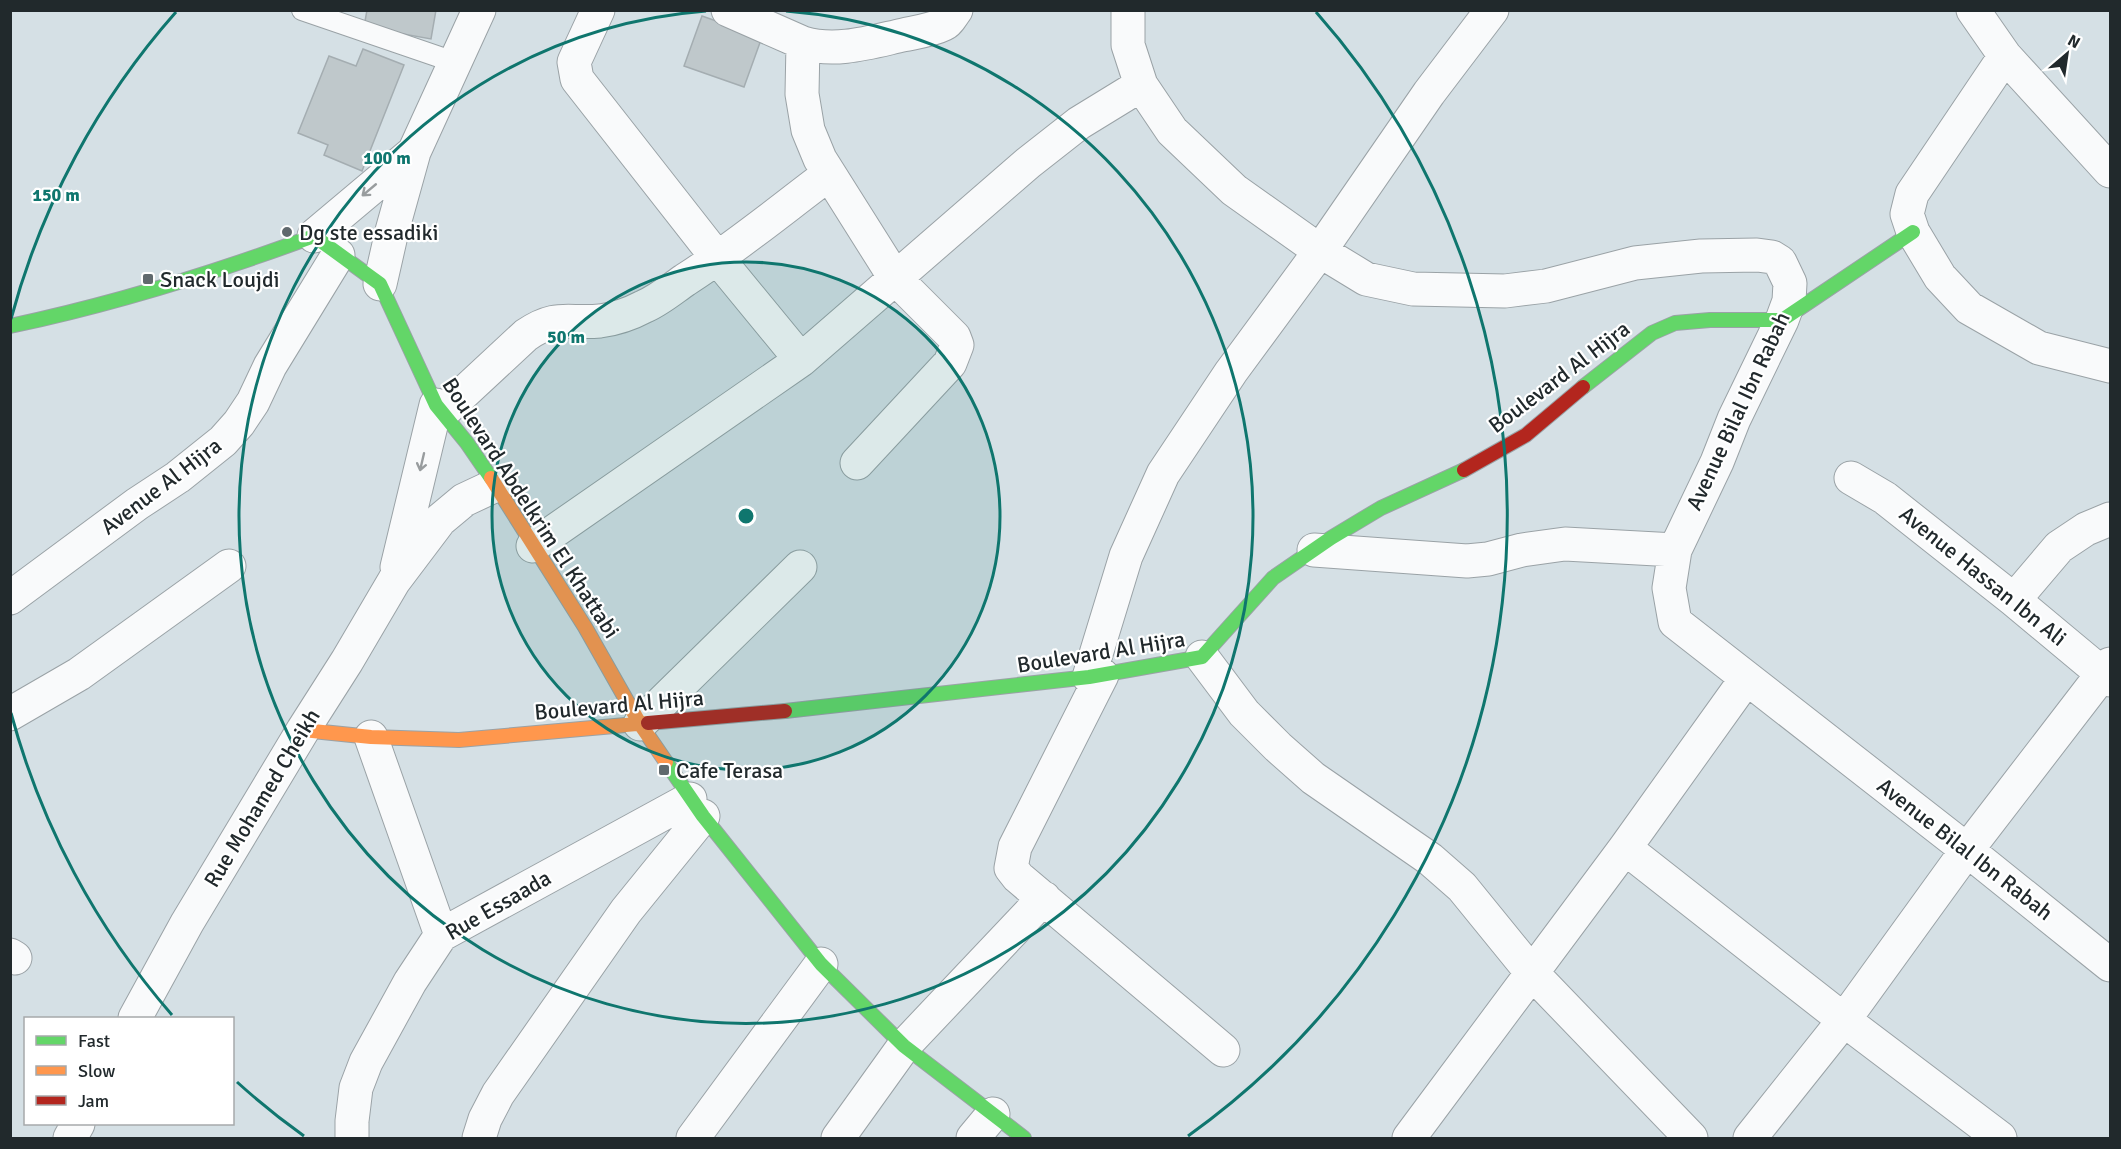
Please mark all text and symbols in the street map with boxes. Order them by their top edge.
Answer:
north arrow [2037,24,2097,84]
text: N [2064,30,2084,53]
text: 100 m [363,147,411,169]
one-way arrow [361,183,377,196]
text: 150 m [32,184,80,206]
place label: Dg ste essadiki [299,219,438,246]
marker: Dg ste essadiki [280,225,294,239]
place label: Snack Loujdi [160,266,280,293]
marker: Snack Loujdi [141,272,155,286]
street label: Avenue Bilal Ibn Rabah [1680,308,1796,514]
street label: Boulevard Al Hijra [1483,315,1635,439]
text: 50 m [547,326,585,348]
street label: Boulevard Abdelkrim El Khattabi [437,373,625,643]
street label: Avenue Al Hijra [95,432,227,540]
one-way arrow [416,452,428,471]
street label: Avenue Hassan Ibn Ali [1894,500,2072,652]
centre of rings [736,506,756,526]
street label: Boulevard Al Hijra [1015,625,1187,679]
street label: Boulevard Al Hijra [533,684,705,726]
street label: Rue Mohamed Cheikh [198,704,326,892]
place label: Cafe Terasa [676,757,783,784]
marker: Cafe Terasa [657,763,671,777]
street label: Avenue Bilal Ibn Rabah [1872,772,2058,926]
street label: Rue Essaada [440,864,556,946]
legend [24,1017,234,1125]
text: Fast [78,1030,110,1052]
text: Slow [78,1060,115,1082]
text: Jam [78,1090,109,1112]

